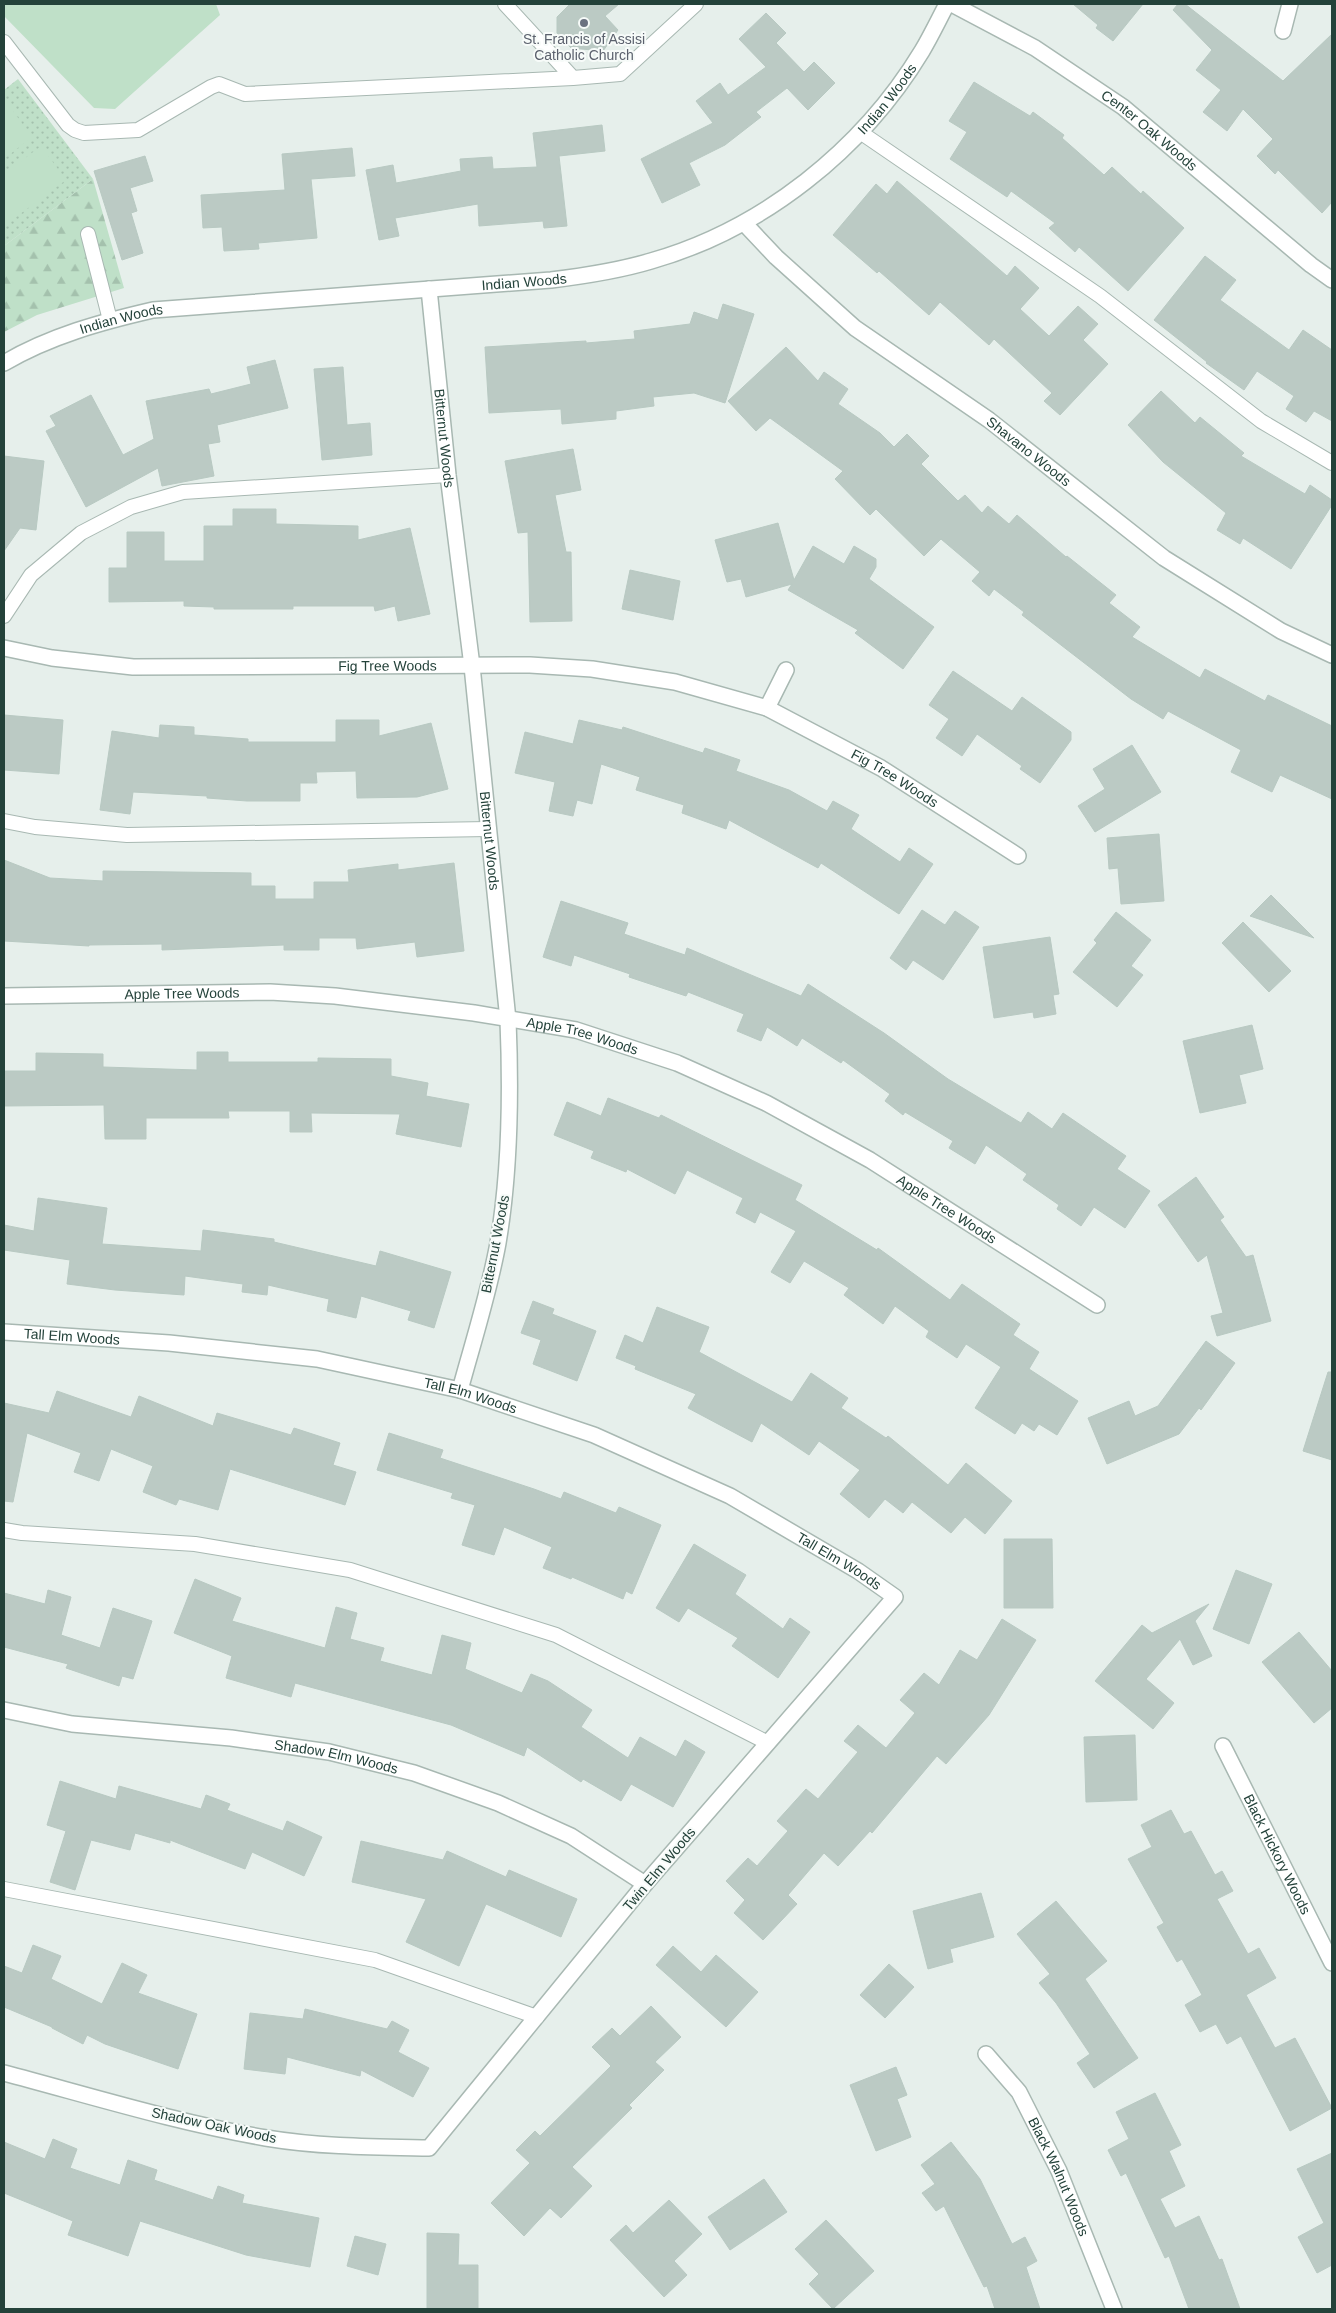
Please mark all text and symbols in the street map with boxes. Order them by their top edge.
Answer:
marker: St. Francis of Assisi Catholic Church [578,17,590,29]
place label: St. Francis of Assisi Catholic Church [523,31,645,63]
street label: Indian Woods [854,61,920,138]
street label: Center Oak Woods [1098,87,1201,174]
street label: Indian Woods [481,270,568,293]
street label: Indian Woods [78,301,164,337]
street label: Bitternut Woods [431,388,458,489]
street label: Shavano Woods [983,413,1074,489]
street label: Fig Tree Woods [338,657,437,674]
street label: Fig Tree Woods [849,746,941,811]
street label: Bitternut Woods [477,790,503,891]
street label: Apple Tree Woods [124,984,240,1002]
street label: Apple Tree Woods [525,1014,640,1058]
street label: Apple Tree Woods [894,1171,999,1247]
street label: Bitternut Woods [478,1194,512,1294]
street label: Tall Elm Woods [23,1325,120,1348]
street label: Tall Elm Woods [422,1374,519,1417]
street label: Tall Elm Woods [794,1529,885,1593]
street label: Shadow Elm Woods [273,1736,400,1777]
street label: Black Hickory Woods [1241,1792,1314,1917]
street label: Twin Elm Woods [619,1824,699,1914]
street label: Shadow Oak Woods [150,2104,278,2146]
street label: Black Walnut Woods [1025,2115,1092,2238]

